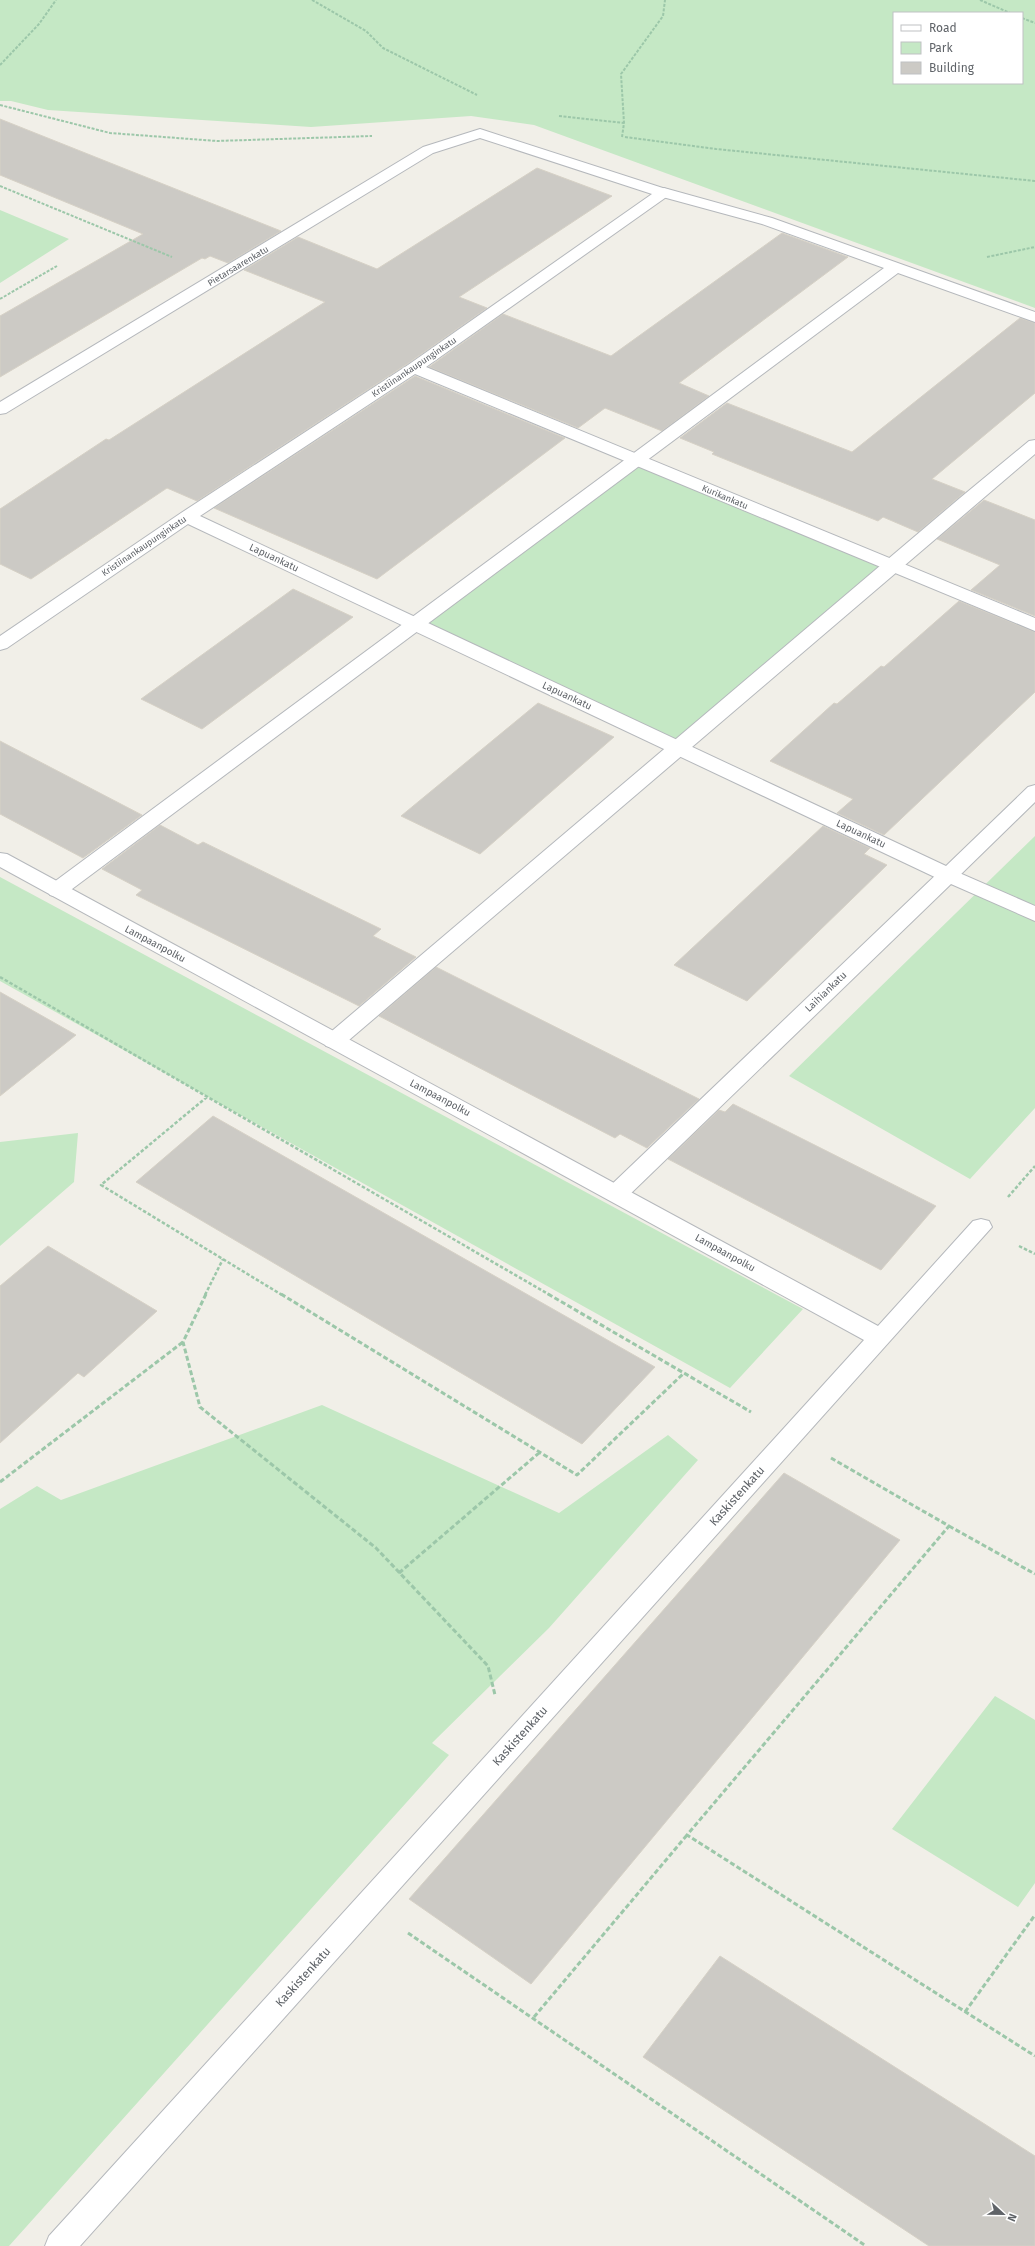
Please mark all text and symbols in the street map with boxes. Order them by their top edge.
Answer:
legend [893,12,1023,84]
text: Road [929,21,957,35]
text: Park [929,41,953,55]
text: Building [929,61,975,75]
street label: Pietarsaarenkatu [206,244,270,288]
street label: Kristiinankaupunginkatu [370,335,458,399]
street label: Kurikankatu [701,483,749,511]
street label: Kristiinankaupunginkatu [100,514,188,578]
street label: Lapuankatu [247,541,301,575]
street label: Lapuankatu [540,679,594,713]
street label: Lapuankatu [834,817,888,851]
street label: Lampaanpolku [123,923,187,965]
street label: Laihiankatu [803,969,849,1015]
street label: Lampaanpolku [408,1077,472,1119]
street label: Lampaanpolku [693,1232,757,1274]
street label: Kaskistenkatu [706,1463,768,1529]
street label: Kaskistenkatu [489,1703,551,1769]
street label: Kaskistenkatu [272,1944,334,2010]
north arrow [983,2194,1023,2234]
text: N [1004,2212,1019,2223]

